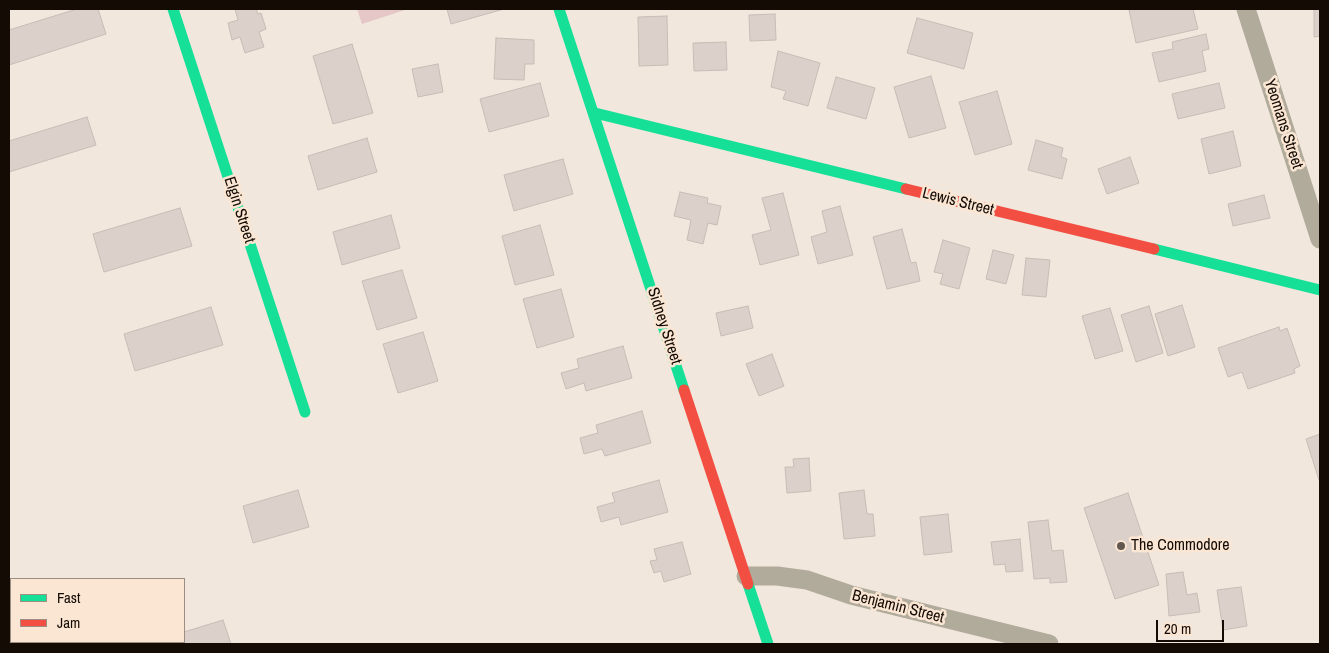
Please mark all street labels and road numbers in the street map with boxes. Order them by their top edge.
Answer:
street label: Yeomans Street [1259,77,1307,171]
street label: Elgin Street [219,174,259,246]
street label: Lewis Street [920,184,996,220]
street label: Sidney Street [643,285,685,367]
street label: Benjamin Street [850,586,946,628]

